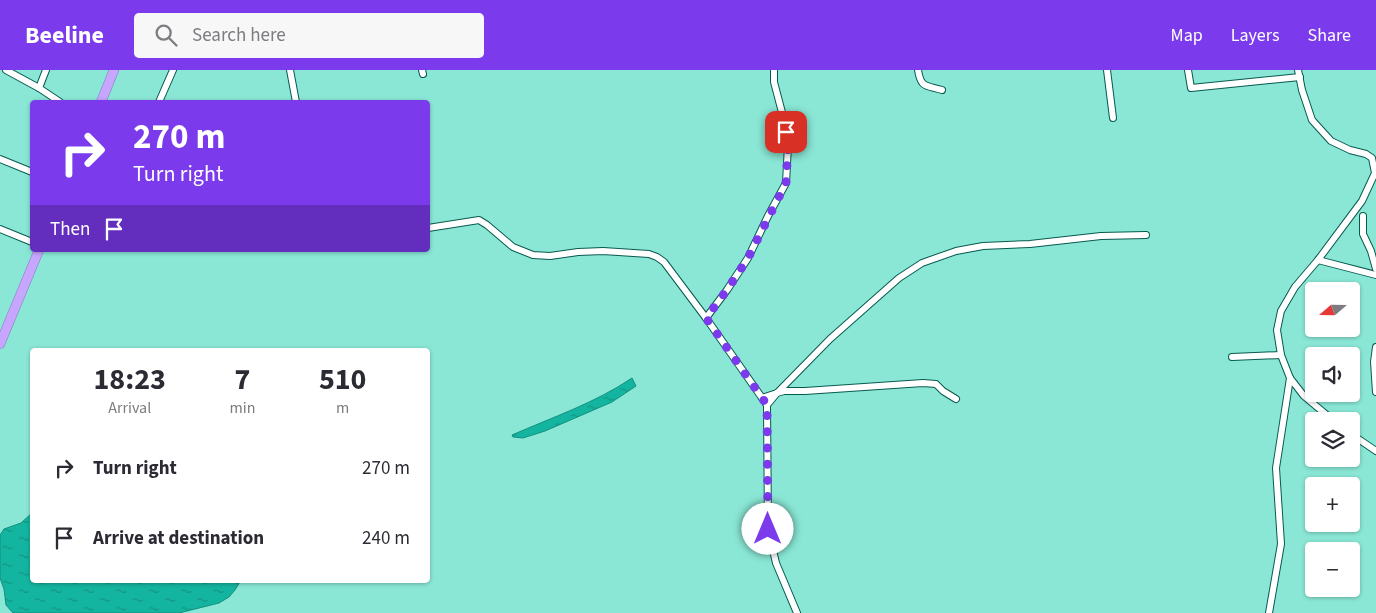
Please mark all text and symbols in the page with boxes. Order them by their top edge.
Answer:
search box [134,13,484,58]
text: Beeline [25,18,104,53]
icon: search [152,21,180,49]
text: Search here [192,22,286,49]
text: Map [1171,23,1203,48]
text: Layers [1231,23,1280,48]
text: Share [1308,23,1351,48]
pin [765,111,807,153]
text: 270 m [133,112,225,162]
icon: arrive [772,118,800,146]
icon: right [50,120,115,185]
text: Turn right [133,158,223,190]
icon: arrive [100,215,128,243]
text: Then [50,216,90,243]
north arrow [1305,282,1360,338]
map controls [1305,282,1360,597]
button: sound [1305,347,1360,402]
text: 18:23 [94,358,166,401]
text: 7 [234,358,250,401]
text: 510 [319,358,366,401]
text: Arrival [108,397,151,419]
text: min [229,397,255,419]
text: m [336,397,349,419]
button: layers [1305,412,1360,467]
icon: right [50,454,78,482]
text: Turn right [93,455,177,482]
text: 270 m [362,455,410,482]
button: + [1305,477,1360,532]
position arrow [741,502,793,554]
icon: arrive [50,524,78,552]
text: Arrive at destination [93,525,264,552]
text: 240 m [362,525,410,552]
button: − [1305,542,1360,597]

